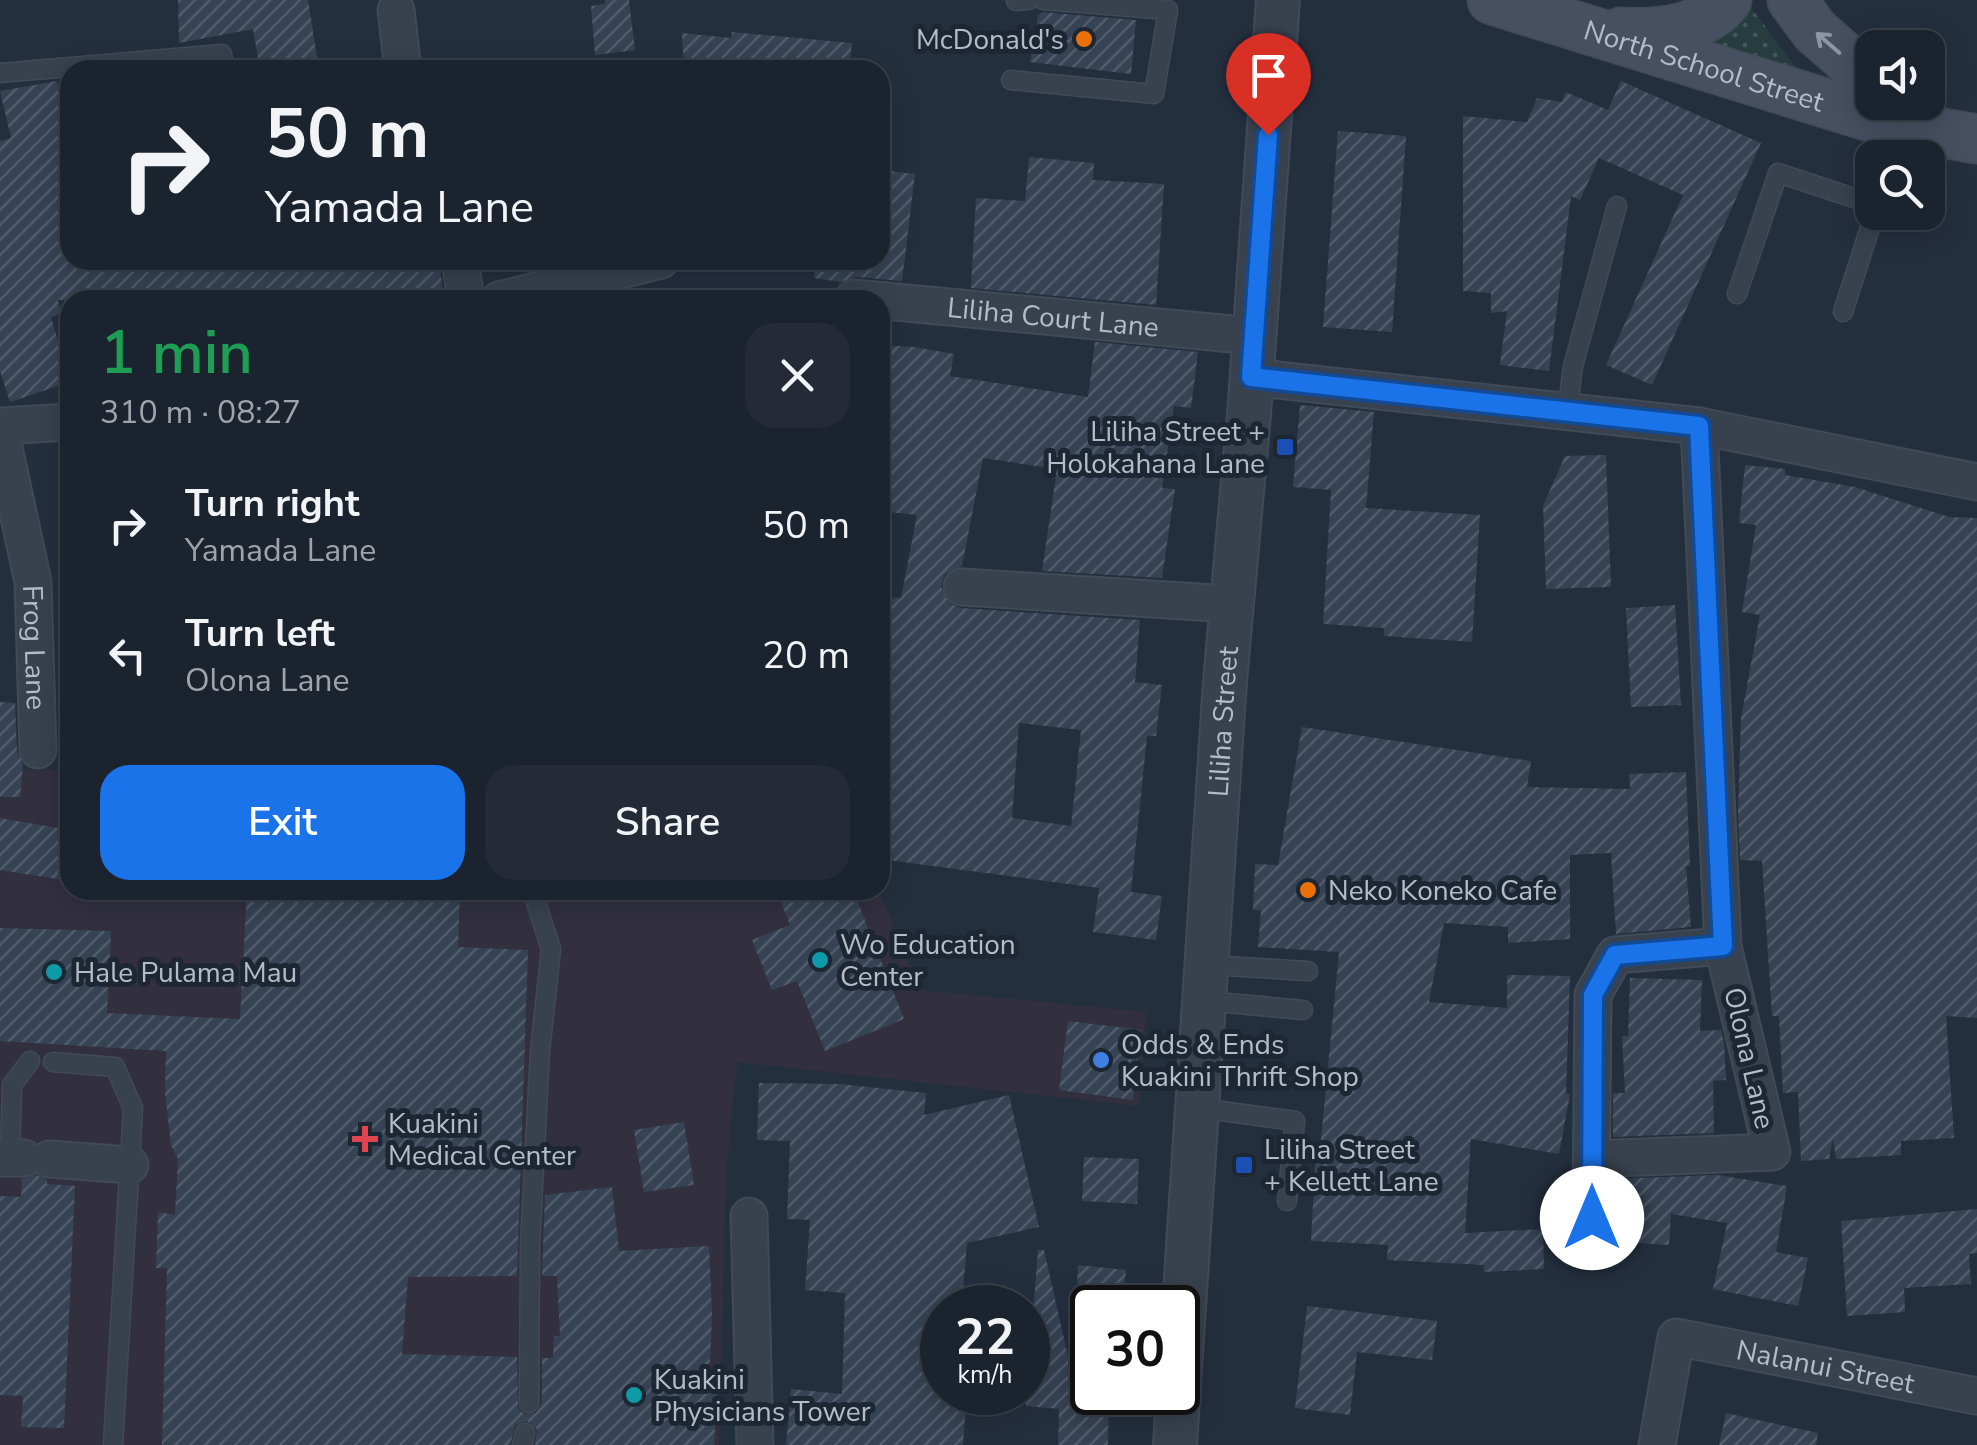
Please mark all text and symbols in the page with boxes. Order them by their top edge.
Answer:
street label: North School Street [1579,12,1829,122]
place label: McDonald's [916,21,1064,59]
marker: McDonald's [1073,28,1095,50]
map controls [1855,30,1945,230]
button: sound [1855,30,1945,120]
one-way arrow [1816,32,1842,54]
pin [1226,33,1311,136]
icon: arrive [1241,48,1296,103]
text: 50 m [265,86,429,182]
icon: right [100,100,230,230]
button: search [1855,140,1945,230]
text: Yamada Lane [265,177,534,238]
street label: Liliha Court Lane [946,289,1160,347]
text: 1 min [100,312,253,394]
button: close [745,323,850,428]
text: 310 m · 08:27 [100,391,301,434]
place label: Liliha Street + Holokahana Lane [1046,413,1265,483]
marker: Liliha Street + Holokahana Lane [1274,436,1296,458]
text: Turn right [185,478,360,529]
icon: right [100,498,155,553]
text: 50 m [762,500,850,551]
text: Yamada Lane [185,529,376,572]
street label: Frog Lane [13,584,55,711]
text: Turn left [185,608,335,659]
icon: left [100,628,155,683]
text: 20 m [762,630,850,681]
street label: Liliha Street [1199,645,1248,798]
text: Olona Lane [185,659,350,702]
button: Exit [100,765,465,880]
button: Share [485,765,850,880]
place label: Neko Koneko Cafe [1328,872,1557,910]
marker: Neko Koneko Cafe [1297,879,1319,901]
place label: Wo Education Center [840,926,1016,996]
marker: Wo Education Center [809,949,831,971]
place label: Hale Pulama Mau [74,954,297,992]
marker: Hale Pulama Mau [43,961,65,983]
street label: Olona Lane [1714,984,1784,1133]
place label: Odds & Ends Kuakini Thrift Shop [1121,1026,1359,1096]
marker: Odds & Ends Kuakini Thrift Shop [1090,1049,1112,1071]
place label: Kuakini Medical Center [388,1105,576,1175]
marker: Kuakini Medical Center [352,1126,378,1152]
place label: Liliha Street + Kellett Lane [1264,1131,1439,1201]
marker: Liliha Street + Kellett Lane [1233,1154,1255,1176]
position arrow [1540,1166,1644,1270]
speed limit sign: 30 [1070,1285,1200,1415]
text: 22 [955,1303,1015,1372]
street label: Nalanui Street [1733,1331,1918,1403]
text: km/h [957,1358,1013,1392]
place label: Kuakini Physicians Tower [654,1361,871,1431]
marker: Kuakini Physicians Tower [623,1384,645,1406]

